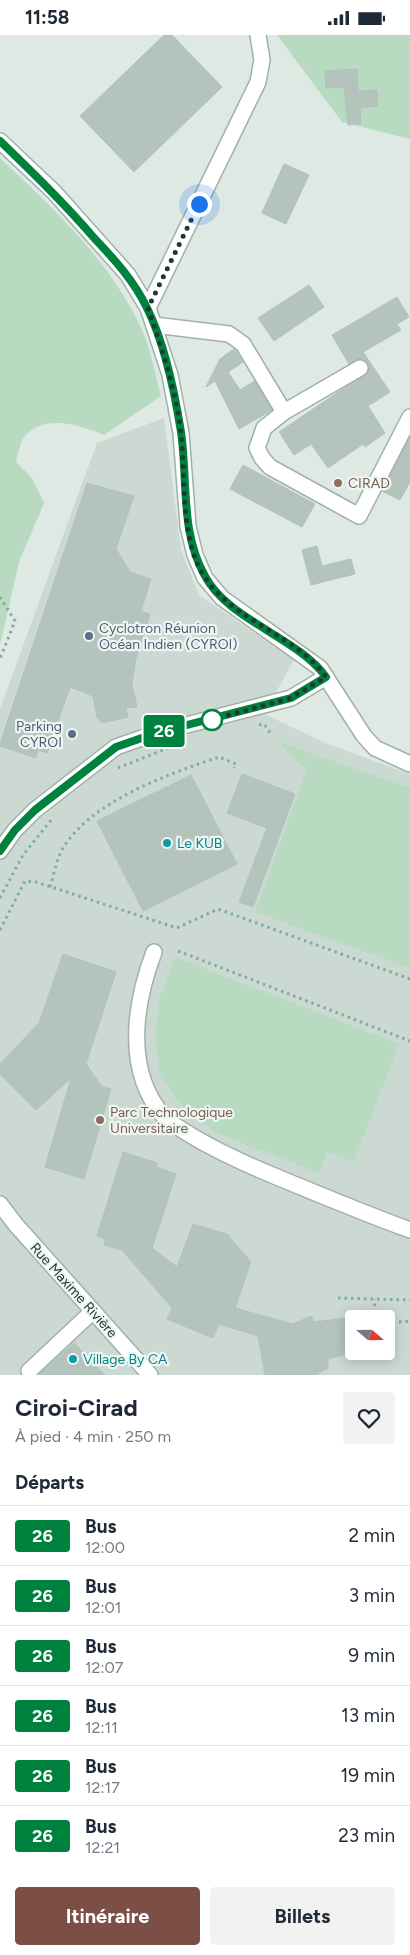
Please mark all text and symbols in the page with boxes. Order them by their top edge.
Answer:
text: 11:58 [25,6,69,29]
your location [187,192,212,217]
place label: CIRAD [348,475,390,492]
marker: CIRAD [332,477,344,489]
place label: Cyclotron Réunion Océan Indien (CYROI) [99,620,237,653]
marker: Cyclotron Réunion Océan Indien (CYROI) [83,630,95,642]
unlabelled marker [201,709,223,731]
line badge: 26 [142,715,186,747]
place label: Parking CYROI [16,718,62,751]
text: 26 [154,720,174,742]
marker: Parking CYROI [66,728,78,740]
place label: Le KUB [177,835,222,852]
marker: Le KUB [161,837,173,849]
place label: Parc Technologique Universitaire [110,1104,233,1137]
marker: Parc Technologique Universitaire [94,1114,106,1126]
street label: Rue Maxime Rivière [26,1239,121,1342]
north arrow [345,1310,395,1360]
map controls [345,1310,395,1360]
place label: Village By CA [83,1351,168,1368]
marker: Village By CA [67,1353,79,1365]
button: heart [343,1392,395,1444]
text: Ciroi-Cirad [15,1393,138,1422]
text: À pied · 4 min · 250 m [15,1427,171,1446]
text: Départs [15,1471,84,1494]
text: Bus [85,1515,116,1538]
text: 2 min [349,1524,395,1547]
text: 26 [32,1525,53,1547]
text: 12:00 [85,1538,125,1557]
text: Bus [85,1575,116,1598]
text: 3 min [349,1584,395,1607]
text: 26 [32,1585,53,1607]
text: 12:01 [85,1598,121,1617]
text: Bus [85,1635,116,1658]
text: 9 min [348,1644,395,1667]
text: 26 [32,1645,53,1667]
text: 12:07 [85,1658,123,1677]
text: Bus [85,1695,116,1718]
text: 13 min [341,1704,395,1727]
text: 26 [32,1705,53,1727]
text: 12:11 [85,1718,118,1737]
text: Bus [85,1755,116,1778]
text: 19 min [341,1764,395,1787]
text: 26 [32,1765,53,1787]
text: 12:17 [85,1778,120,1797]
text: Bus [85,1815,116,1838]
text: 23 min [338,1824,395,1847]
text: 26 [32,1825,53,1847]
text: 12:21 [85,1838,120,1857]
button: Itinéraire [15,1887,200,1945]
button: Billets [210,1887,395,1945]

